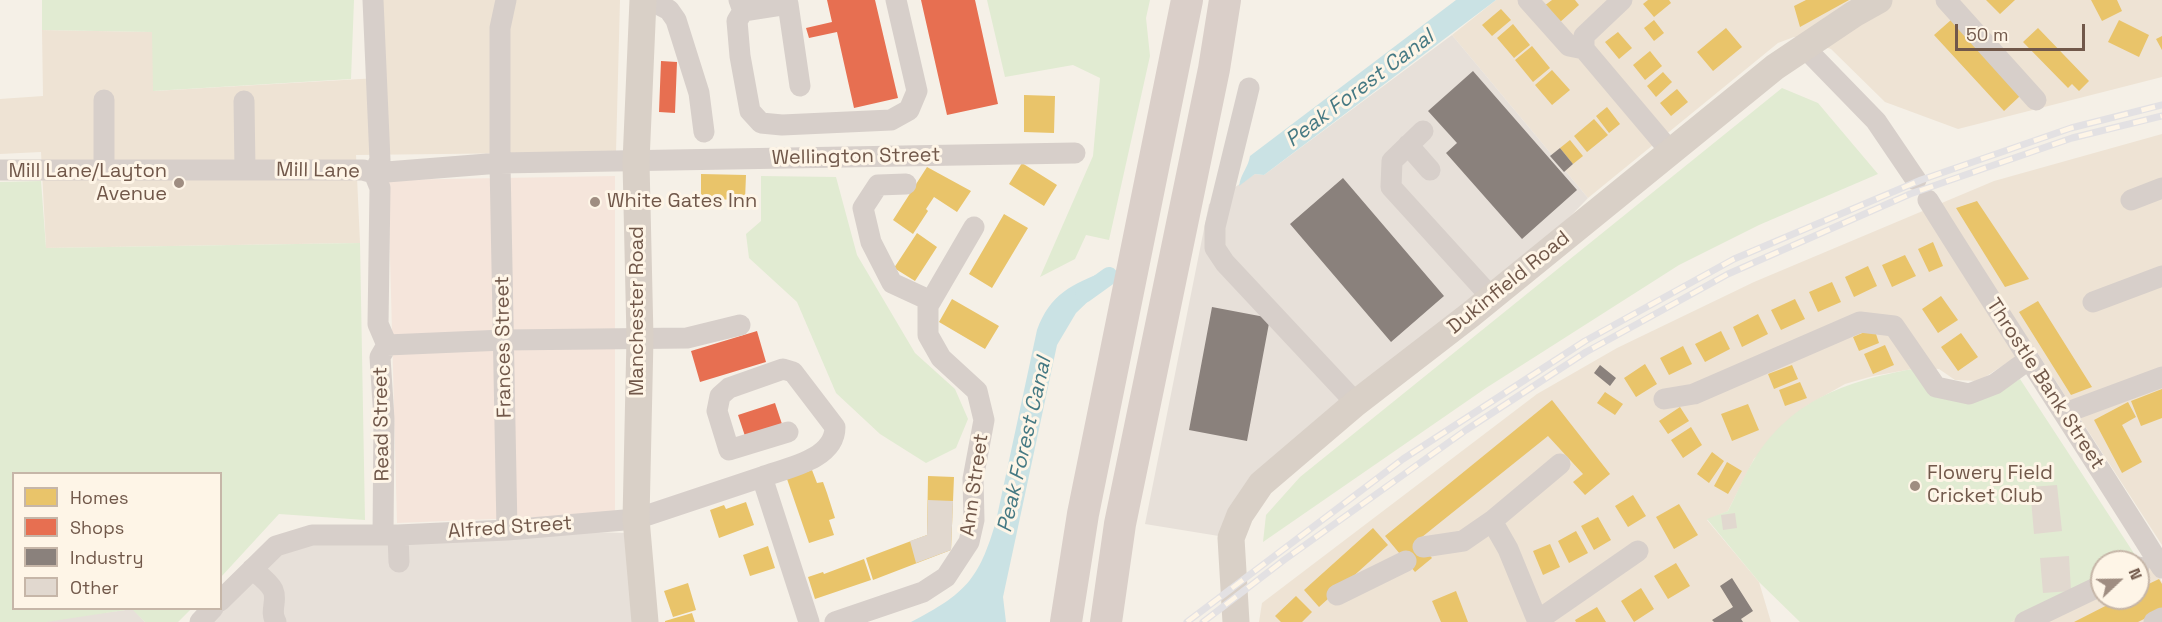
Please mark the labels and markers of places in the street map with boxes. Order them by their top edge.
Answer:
place label: Mill Lane/Layton Avenue [8,160,167,207]
marker: Mill Lane/Layton Avenue [172,176,186,190]
place label: White Gates Inn [607,190,757,214]
marker: White Gates Inn [588,195,602,209]
place label: Flowery Field Cricket Club [1927,462,2053,509]
marker: Flowery Field Cricket Club [1908,479,1922,493]

